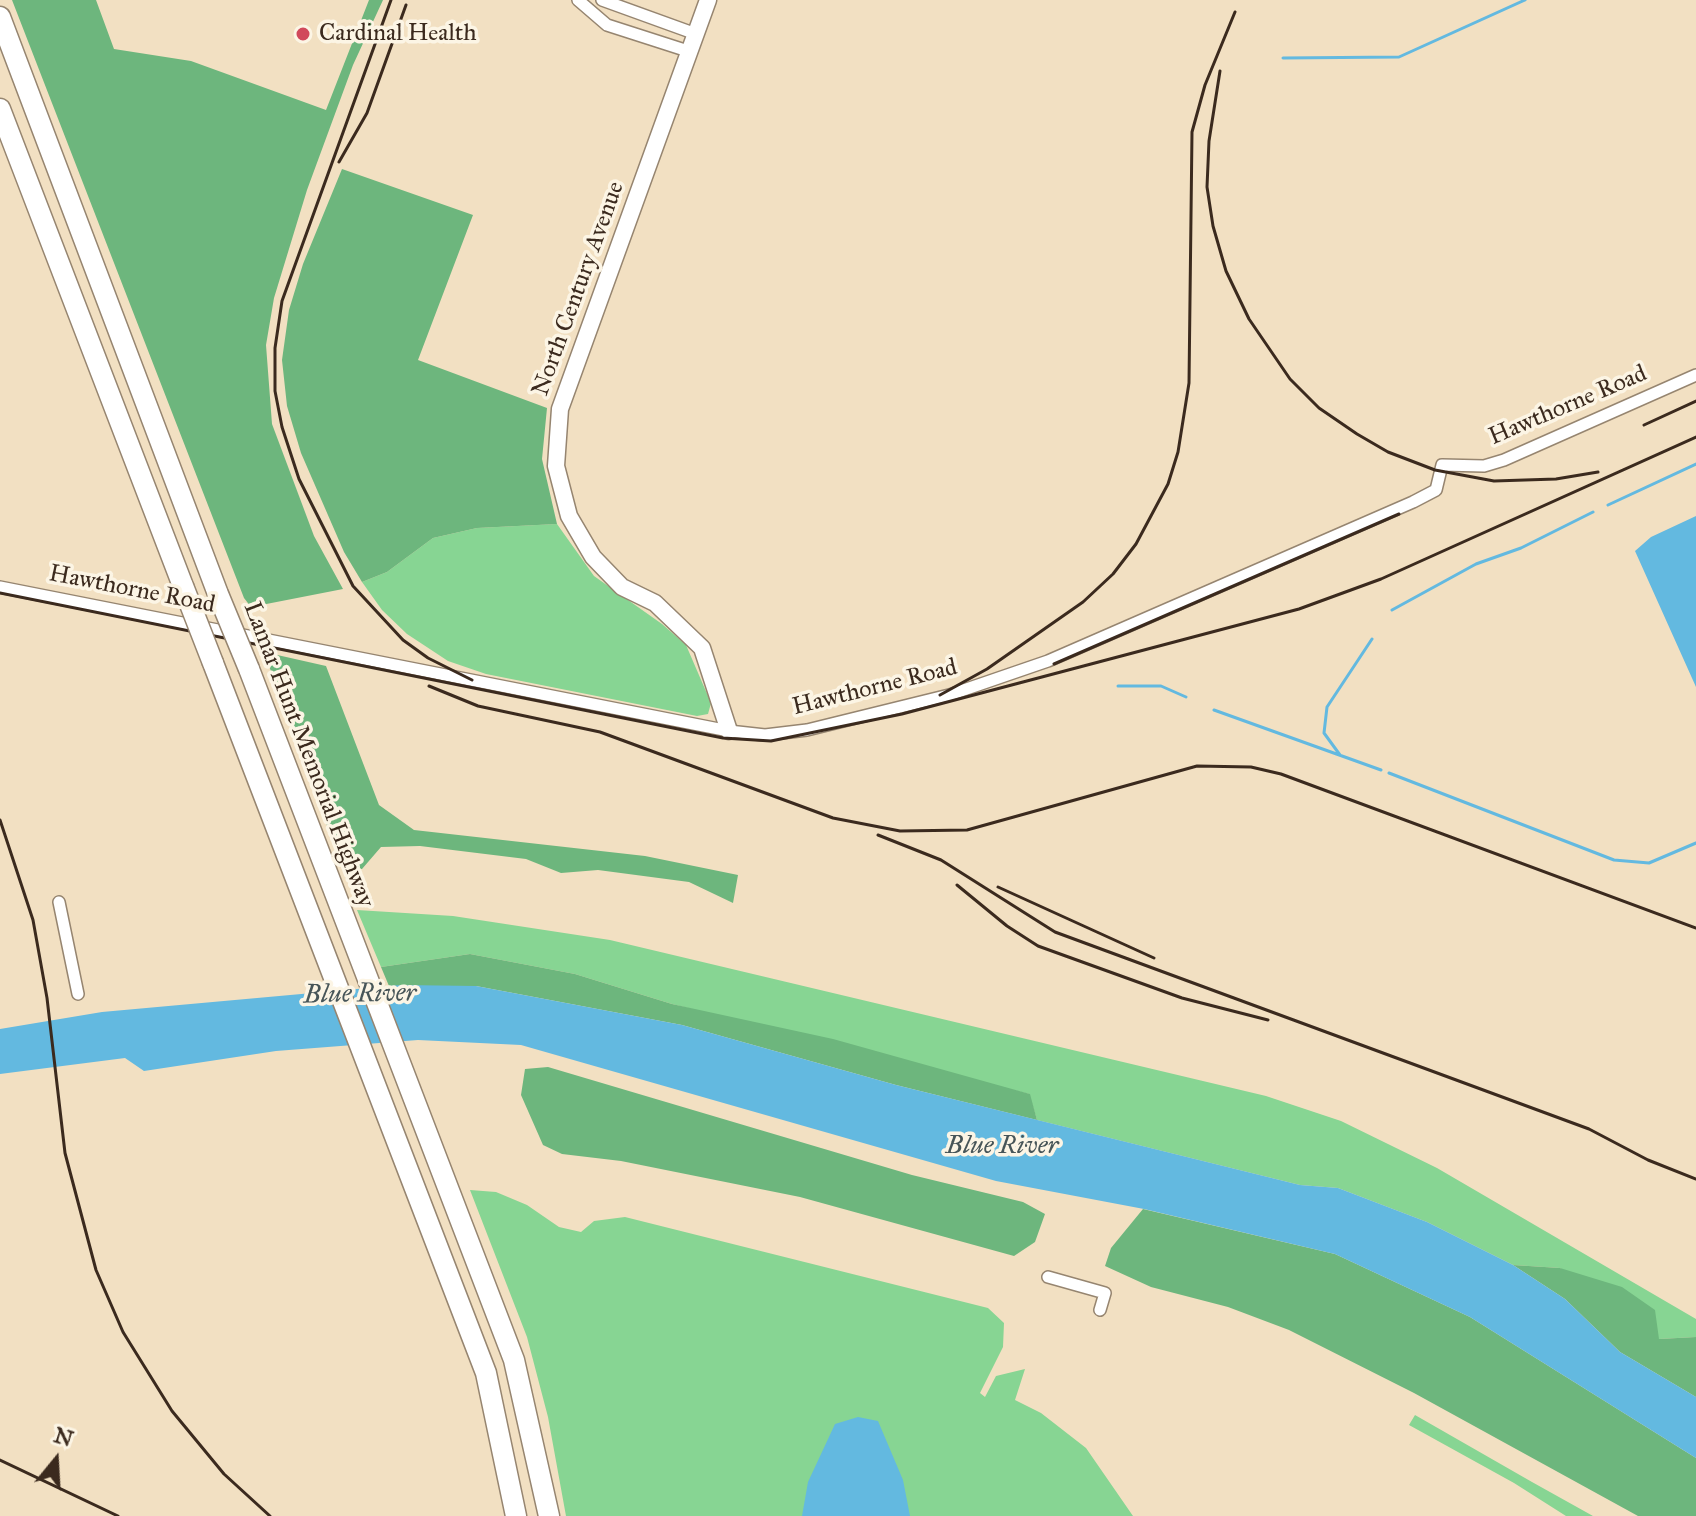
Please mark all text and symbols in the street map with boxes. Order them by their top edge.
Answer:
place label: Cardinal Health [319,20,477,48]
marker: Cardinal Health [294,25,312,43]
street label: North Century Avenue [527,178,631,400]
street label: Hawthorne Road [1485,360,1651,452]
street label: Hawthorne Road [46,560,218,620]
street label: Lamar Hunt Memorial Highway [236,598,380,912]
street label: Hawthorne Road [790,654,960,722]
water label: Blue River [303,978,417,1012]
water label: Blue River [946,1131,1058,1163]
north arrow [16,1420,96,1500]
text: N [51,1421,77,1452]

